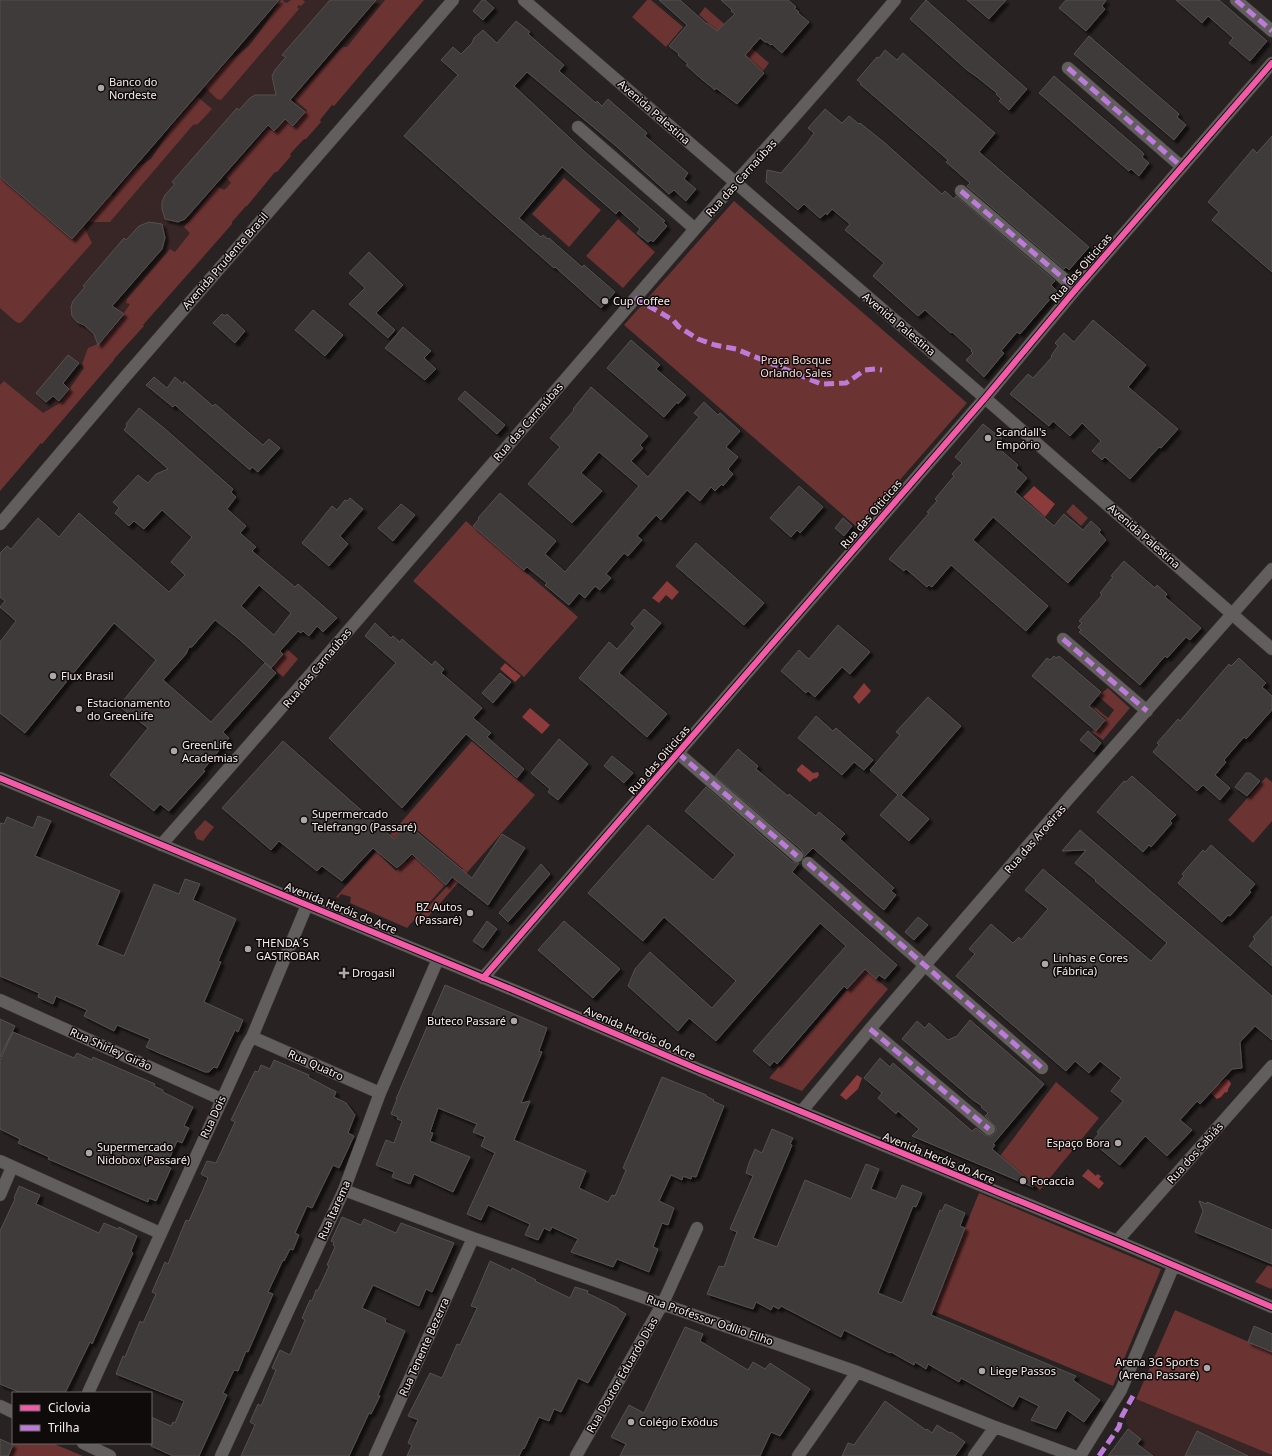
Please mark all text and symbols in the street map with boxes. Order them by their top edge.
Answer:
place label: Banco do Nordeste [109,74,158,102]
street label: Avenida Palestina [615,76,694,147]
marker: Banco do Nordeste [96,83,106,93]
street label: Rua das Carnaúbas [702,136,779,220]
street label: Avenida Prudente Brasil [178,209,271,312]
street label: Rua das Oiticicas [1046,230,1115,305]
street label: Avenida Palestina [860,289,939,359]
place label: Cup Coffee [613,293,670,308]
marker: Cup Coffee [600,296,610,306]
park label: Praça Bosque Orlando Sales [760,352,832,380]
street label: Rua das Carnaúbas [489,379,566,464]
place label: Scandall's Empório [996,424,1046,452]
marker: Scandall's Empório [983,433,993,443]
street label: Rua das Oiticicas [836,476,905,551]
street label: Avenida Palestina [1105,500,1184,571]
street label: Rua das Carnaúbas [279,625,354,711]
place label: Flux Brasil [61,668,114,683]
marker: Flux Brasil [48,671,58,681]
place label: Estacionamento do GreenLife [87,695,171,723]
marker: Estacionamento do GreenLife [74,704,84,714]
street label: Rua das Oiticicas [624,722,693,797]
place label: GreenLife Academias [182,737,238,765]
marker: GreenLife Academias [169,746,179,756]
street label: Rua das Aroeiras [1001,801,1069,876]
place label: Supermercado Telefrango (Passaré) [312,806,417,834]
marker: Supermercado Telefrango (Passaré) [299,815,309,825]
street label: Avenida Heróis do Acre [283,878,399,937]
place label: BZ Autos (Passaré) [415,899,462,927]
marker: BZ Autos (Passaré) [465,908,475,918]
place label: THENDA´S GASTROBAR [256,935,320,963]
marker: THENDA´S GASTROBAR [243,944,253,954]
place label: Linhas e Cores (Fábrica) [1053,950,1128,978]
marker: Linhas e Cores (Fábrica) [1040,959,1050,969]
place label: Drogasil [352,965,395,980]
marker: Drogasil [339,968,349,978]
street label: Avenida Heróis do Acre [582,1002,698,1063]
place label: Buteco Passaré [427,1013,506,1028]
marker: Buteco Passaré [509,1016,519,1026]
street label: Rua Shirley Girão [68,1024,155,1073]
street label: Rua Quatro [286,1046,347,1084]
street label: Rua Dois [196,1093,229,1141]
street label: Rua dos Sabiás [1163,1119,1226,1186]
street label: Avenida Heróis do Acre [881,1128,997,1187]
place label: Espaço Bora [1047,1135,1110,1150]
marker: Espaço Bora [1113,1138,1123,1148]
place label: Supermercado Nidobox (Passaré) [97,1139,190,1167]
marker: Supermercado Nidobox (Passaré) [84,1148,94,1158]
place label: Focaccia [1031,1173,1074,1188]
marker: Focaccia [1018,1176,1028,1186]
street label: Rua Itarema [314,1178,353,1242]
street label: Rua Professor Odílio Filho [645,1291,776,1348]
street label: Rua Tenente Bezerra [395,1295,452,1399]
street label: Rua Doutor Eduardo Dias [582,1314,661,1435]
place label: Arena 3G Sports (Arena Passaré) [1115,1354,1199,1382]
place label: Liege Passos [990,1363,1056,1378]
marker: Arena 3G Sports (Arena Passaré) [1202,1363,1212,1373]
marker: Liege Passos [977,1366,987,1376]
legend [12,1392,152,1444]
text: Ciclovia [48,1399,90,1416]
place label: Colégio Exôdus [639,1414,718,1429]
marker: Colégio Exôdus [626,1417,636,1427]
text: Trilha [48,1419,79,1436]

